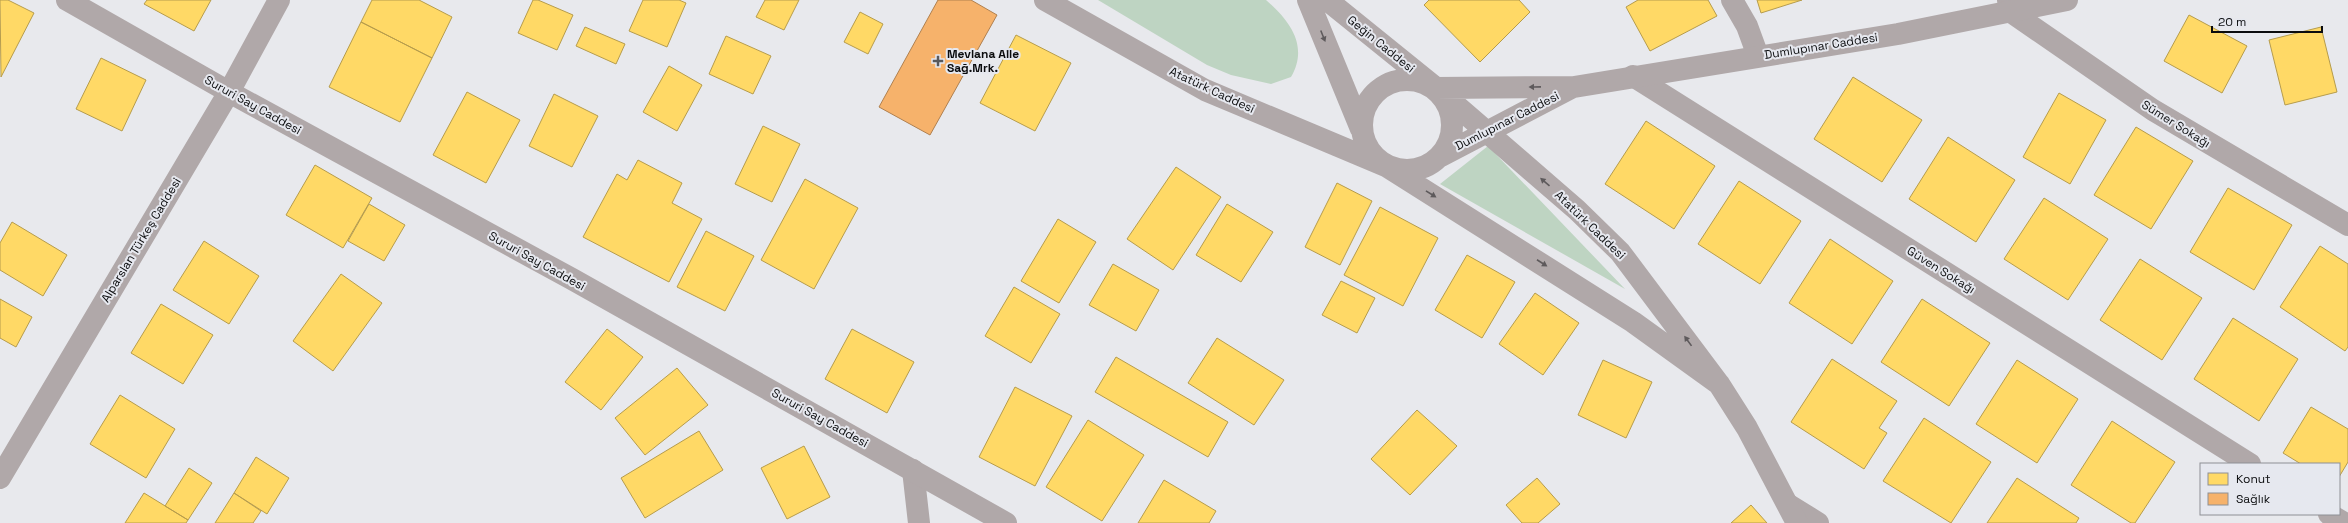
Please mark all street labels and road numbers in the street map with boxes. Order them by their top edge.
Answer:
street label: Geğin Caddesi [1344,12,1418,76]
street label: Dumlupınar Caddesi [1763,29,1879,63]
street label: Atatürk Caddesi [1167,63,1257,117]
street label: Sururi Say Caddesi [202,72,304,138]
street label: Dumlupınar Caddesi [1452,88,1562,154]
street label: Sümer Sokağı [2139,96,2213,152]
street label: Alparslan Türkeş Caddesi [97,175,185,305]
street label: Atatürk Caddesi [1551,187,1629,263]
street label: Sururi Say Caddesi [486,228,588,294]
street label: Güven Sokağı [1904,243,1978,297]
street label: Sururi Say Caddesi [769,385,871,451]

